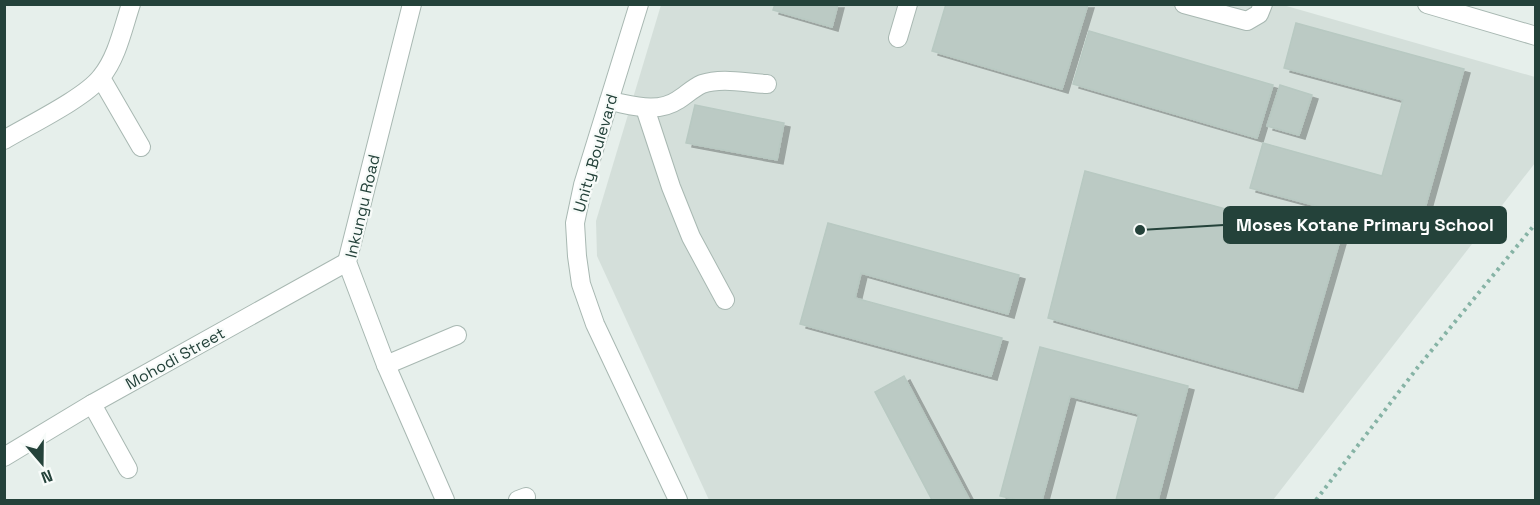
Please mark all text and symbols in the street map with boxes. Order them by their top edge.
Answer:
street label: Unity Boulevard [568,91,622,215]
street label: Inkungu Road [340,152,385,260]
callout: Moses Kotane Primary School [1224,207,1506,243]
text: Moses Kotane Primary School [1236,213,1494,236]
street label: Mohodi Street [122,322,229,394]
north arrow [12,433,72,493]
text: N [38,465,56,488]

